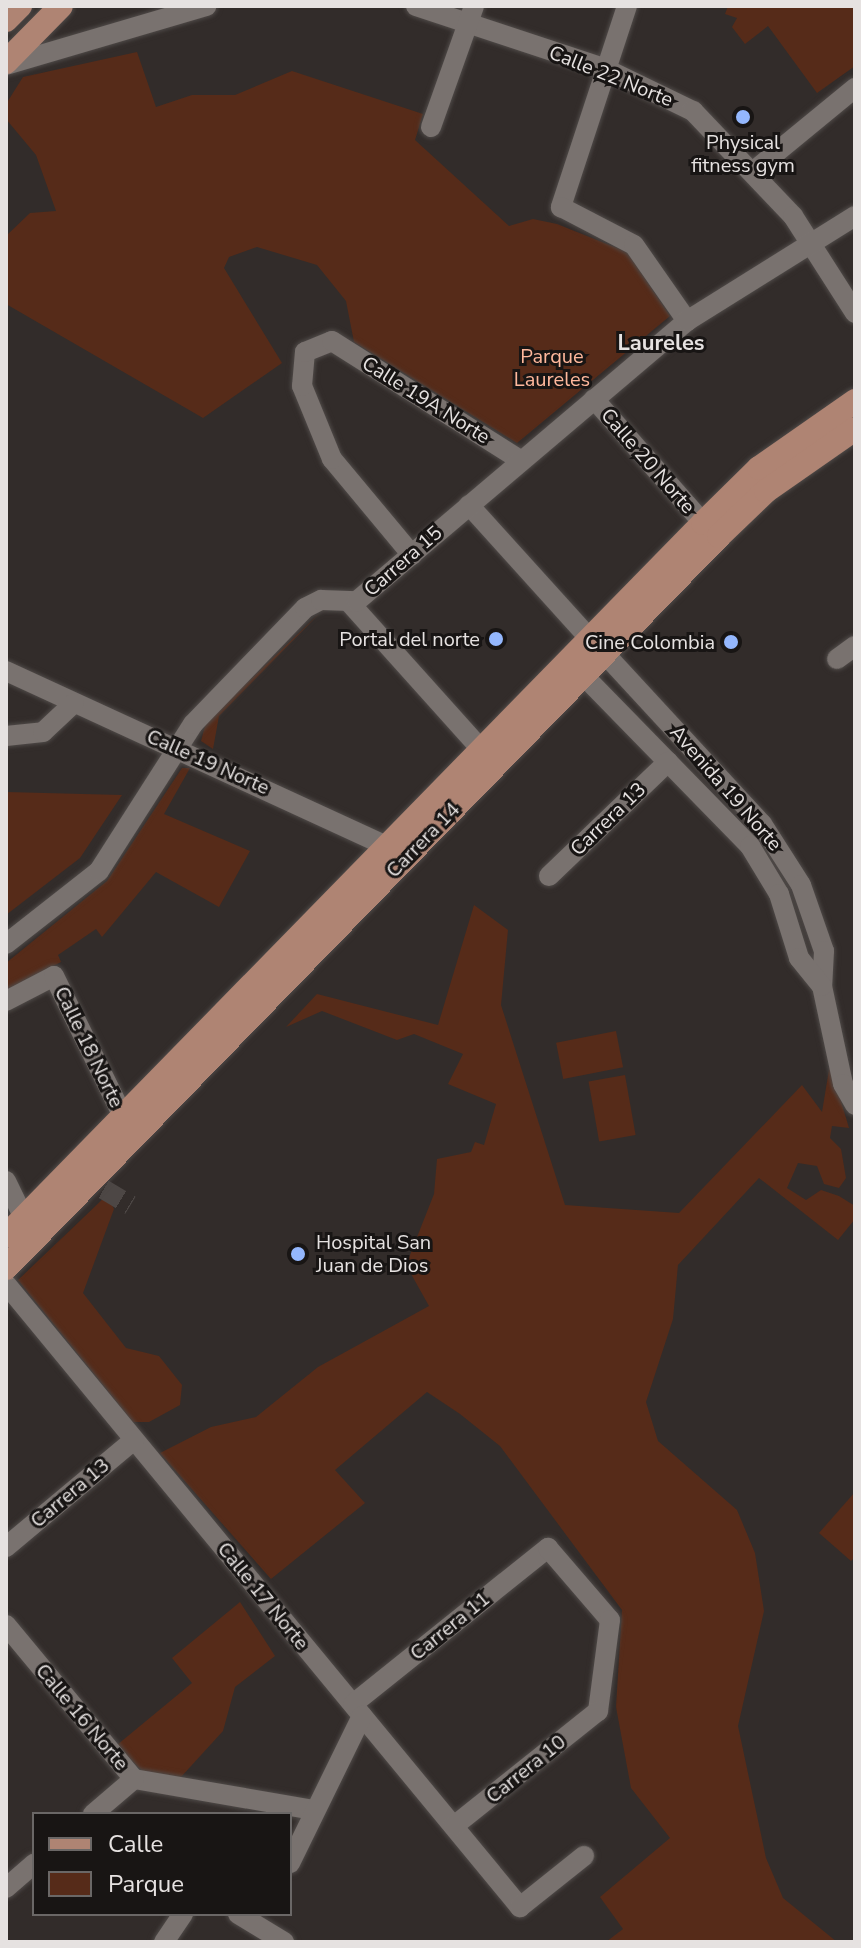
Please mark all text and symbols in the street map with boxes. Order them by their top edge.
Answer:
street label: Calle 22 Norte [546,40,676,112]
marker: Physical fitness gym [734,108,752,126]
place label: Physical fitness gym [691,130,795,177]
district label: Laureles [617,331,705,357]
park label: Parque Laureles [514,344,590,391]
street label: Calle 19A Norte [358,351,494,449]
street label: Calle 20 Norte [596,403,700,519]
street label: Carrera 15 [359,521,447,601]
place label: Portal del norte [339,627,480,651]
marker: Portal del norte [487,630,505,648]
place label: Cine Colombia [585,630,715,654]
marker: Cine Colombia [722,633,740,651]
street label: Avenida 19 Norte [665,720,787,856]
street label: Calle 19 Norte [143,724,273,800]
street label: Carrera 13 [565,777,651,861]
street label: Carrera 14 [381,797,465,883]
street label: Calle 18 Norte [49,983,129,1111]
place label: Hospital San Juan de Dios [316,1230,431,1277]
marker: Hospital San Juan de Dios [287,1243,309,1265]
street label: Carrera 13 [26,1453,114,1533]
street label: Calle 17 Norte [212,1537,314,1655]
street label: Carrera 11 [405,1587,495,1665]
street label: Calle 16 Norte [31,1659,133,1775]
street label: Carrera 10 [481,1730,571,1808]
legend [32,1812,292,1916]
text: Calle [108,1828,163,1860]
text: Parque [108,1868,184,1900]

